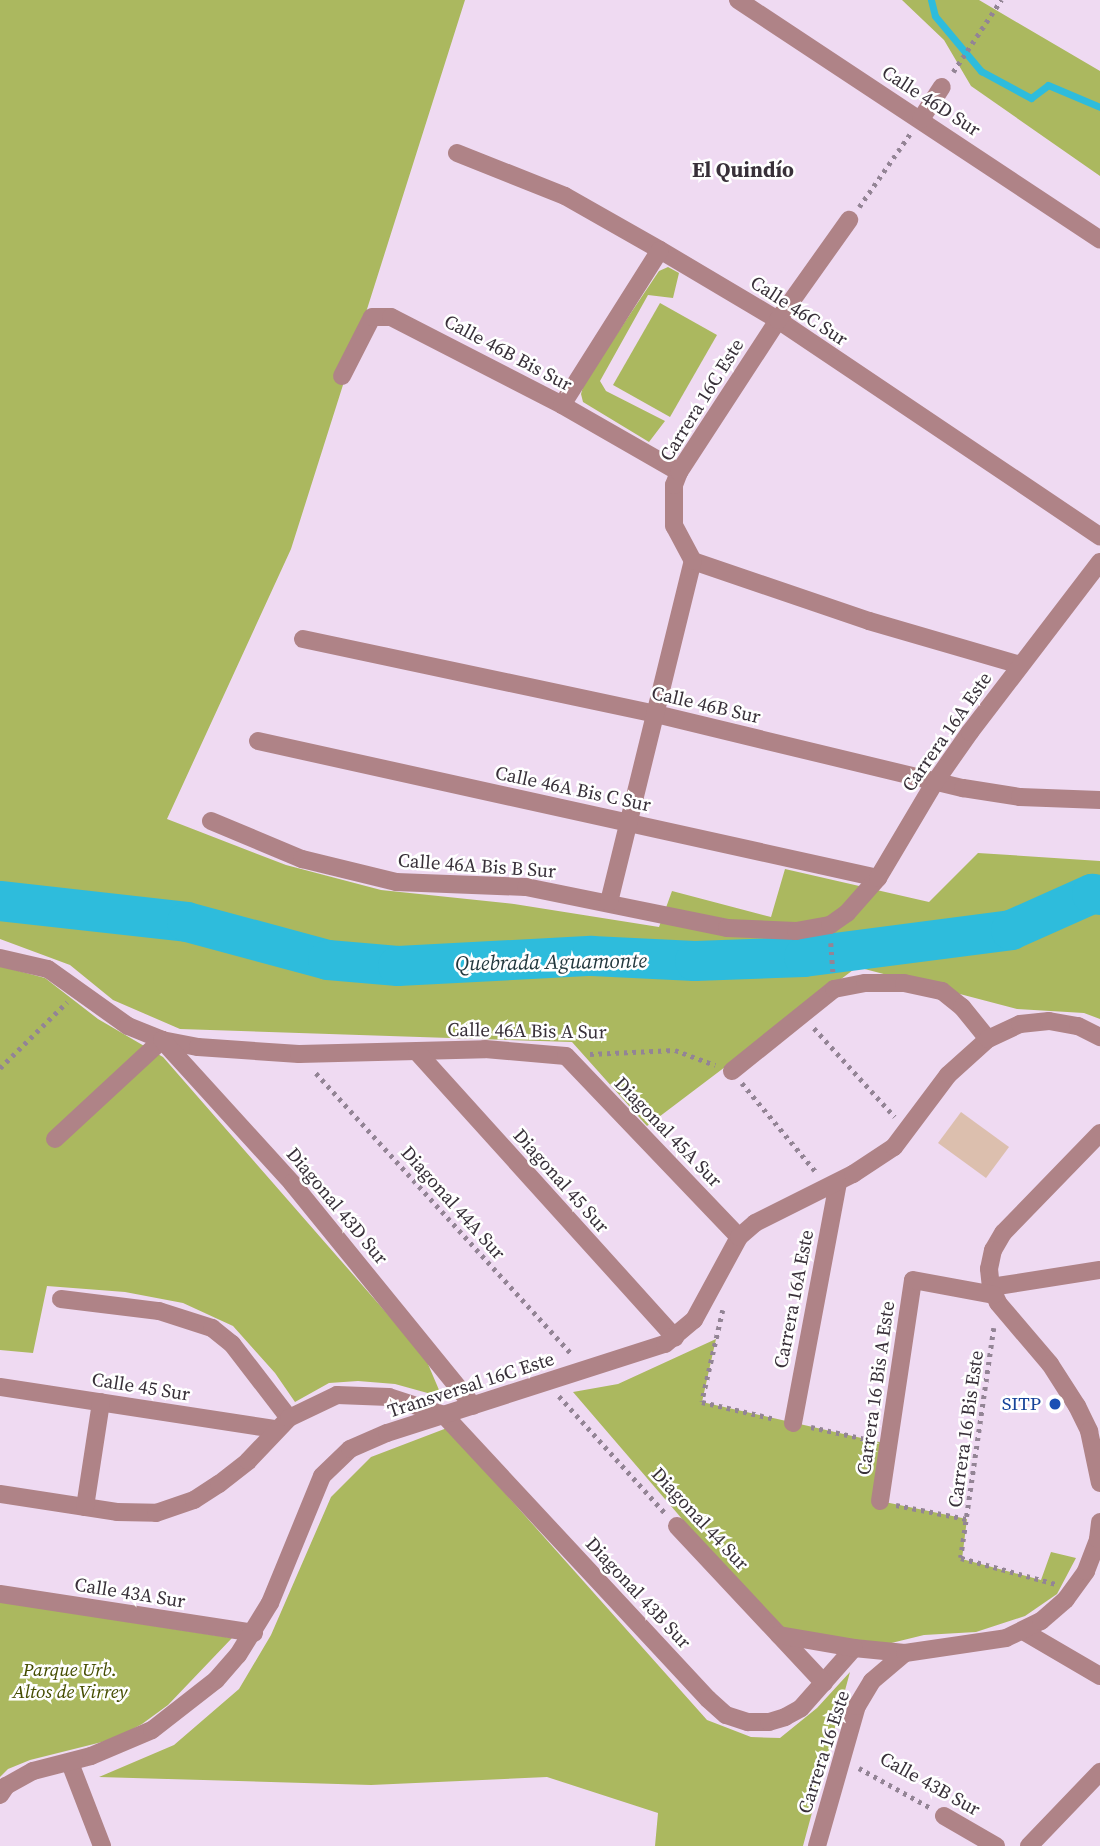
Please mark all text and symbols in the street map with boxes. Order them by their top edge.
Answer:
street label: Calle 46D Sur [878,61,984,141]
district label: El Quindío [692,157,794,183]
street label: Calle 46C Sur [746,271,852,351]
street label: Calle 46B Bis Sur [440,310,576,396]
street label: Carrera 16C Este [655,335,749,465]
street label: Carrera 16A Este [897,668,997,796]
street label: Calle 46B Sur [649,681,763,729]
street label: Calle 46A Bis C Sur [493,761,653,817]
street label: Calle 46A Bis B Sur [397,849,557,883]
water label: Quebrada Aguamonte [455,948,647,976]
street label: Calle 46A Bis A Sur [447,1018,607,1044]
street label: Diagonal 45A Sur [610,1072,726,1192]
street label: Diagonal 45 Sur [508,1124,614,1238]
street label: Diagonal 44A Sur [396,1142,510,1264]
street label: Diagonal 43D Sur [281,1143,393,1269]
street label: Carrera 16A Este [769,1228,819,1370]
street label: Carrera 16 Bis A Este [853,1300,899,1476]
street label: Transversal 16C Este [385,1347,557,1423]
street label: Carrera 16 Bis Este [944,1349,988,1509]
street label: Calle 45 Sur [90,1368,192,1406]
place label: SITP [1002,1393,1041,1415]
marker: SITP [1047,1396,1063,1412]
street label: Diagonal 44 Sur [647,1463,753,1575]
street label: Diagonal 43B Sur [581,1533,695,1653]
street label: Calle 43A Sur [73,1573,187,1613]
park label: Parque Urb. Altos de Virrey [12,1659,128,1703]
street label: Carrera 16 Este [793,1688,855,1816]
street label: Calle 43B Sur [876,1747,984,1821]

